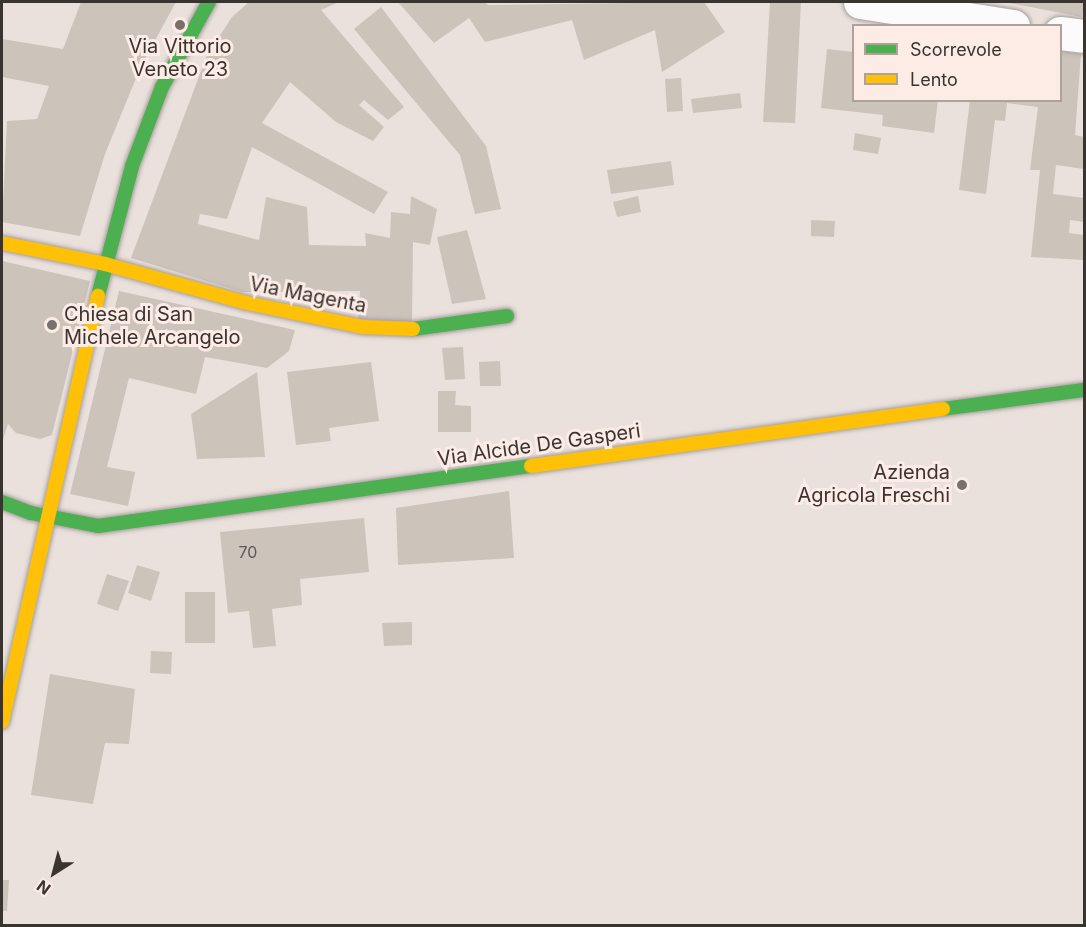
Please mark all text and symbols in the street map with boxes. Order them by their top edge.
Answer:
marker: Via Vittorio Veneto 23 [173,18,187,32]
legend [852,24,1062,102]
place label: Via Vittorio Veneto 23 [128,35,232,82]
text: Scorrevole [910,39,1002,60]
text: Lento [910,69,958,90]
street label: Via Magenta [248,272,368,318]
place label: Chiesa di San Michele Arcangelo [64,302,240,349]
marker: Chiesa di San Michele Arcangelo [45,318,59,332]
street label: Via Alcide De Gasperi [436,419,642,471]
place label: Azienda Agricola Freschi [797,461,950,508]
marker: Azienda Agricola Freschi [955,478,969,492]
house number: 70 [239,542,257,562]
north arrow [24,843,84,903]
text: N [33,876,54,899]

